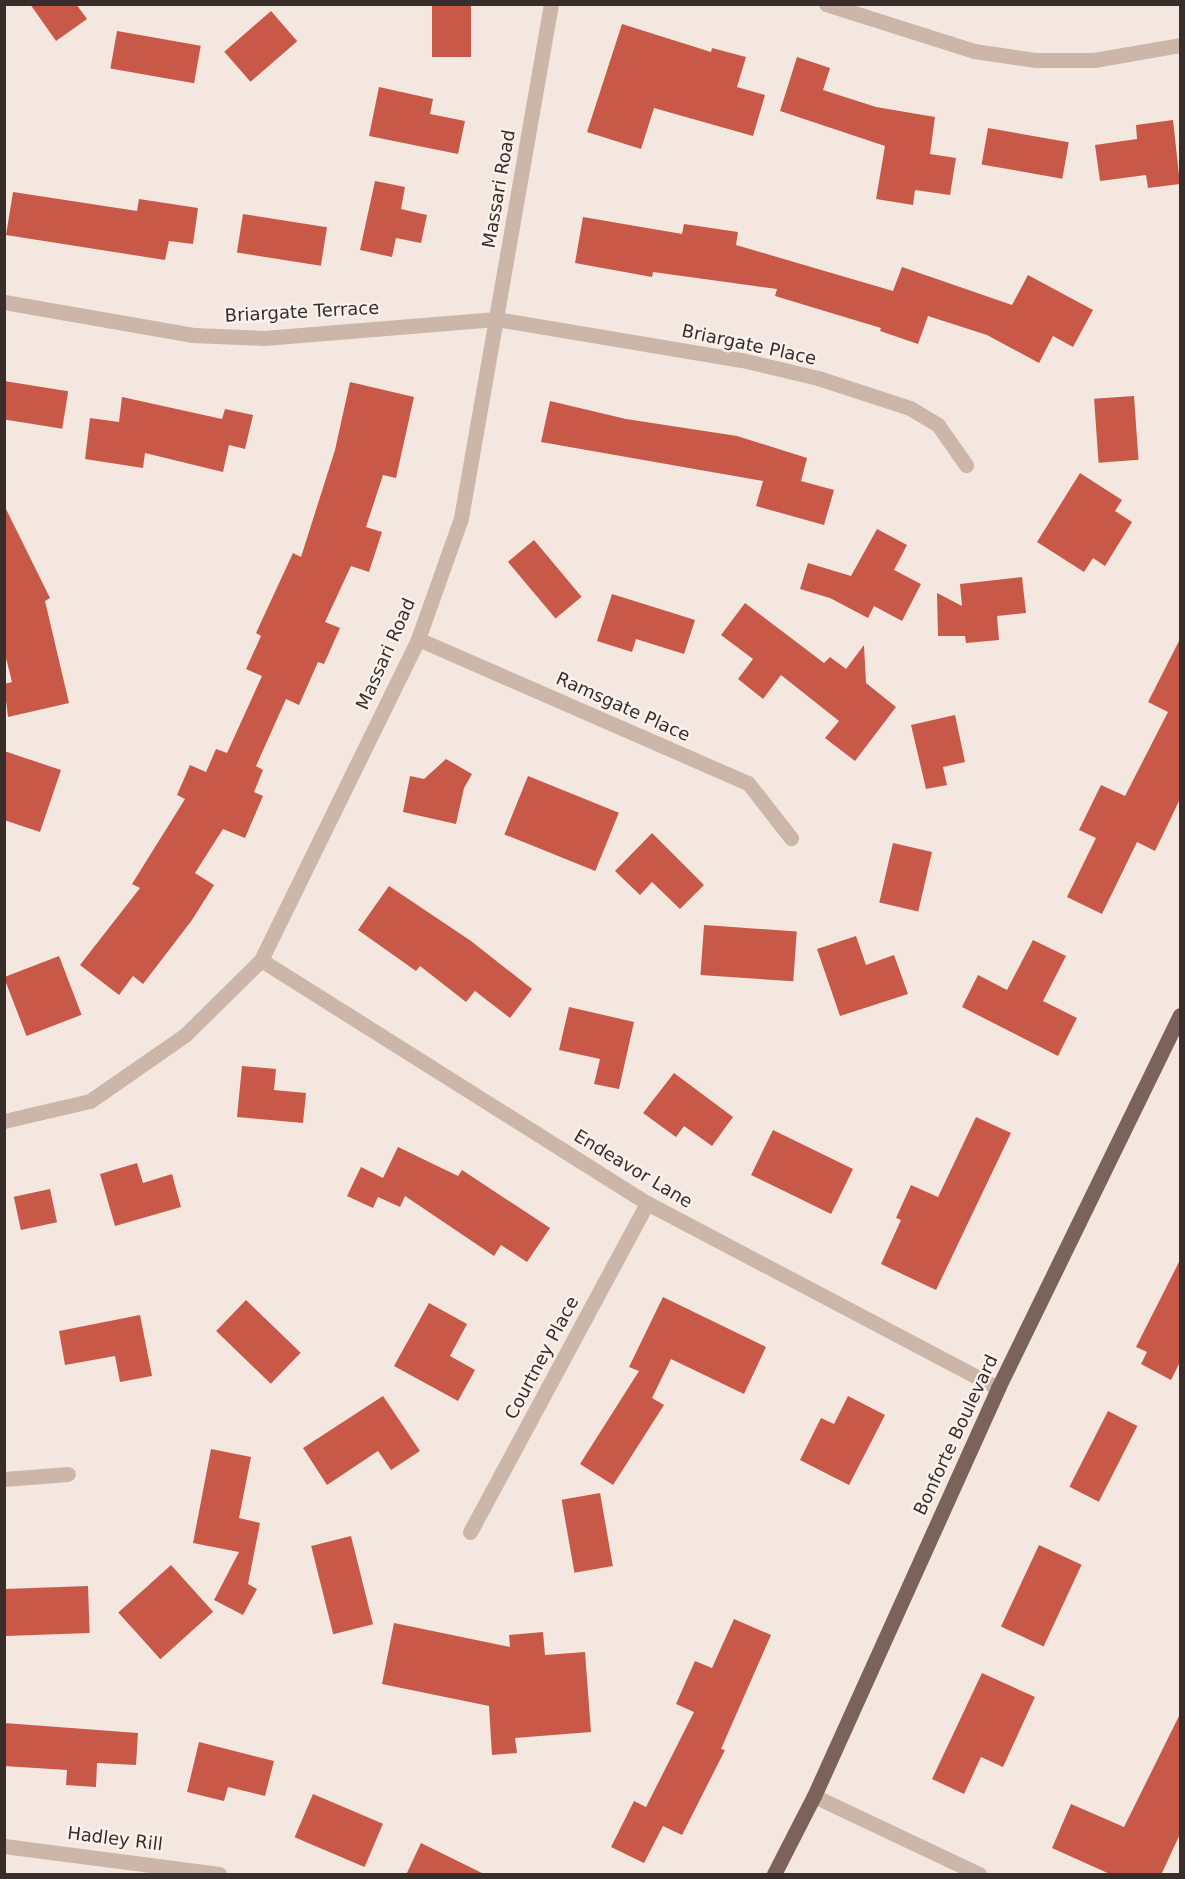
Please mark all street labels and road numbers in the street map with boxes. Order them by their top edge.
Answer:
street label: Massari Road [478,128,520,250]
street label: Briargate Terrace [224,297,380,327]
street label: Briargate Place [680,320,818,370]
street label: Massari Road [352,595,420,713]
street label: Ramsgate Place [553,668,693,746]
street label: Endeavor Lane [570,1125,696,1213]
street label: Courtney Place [501,1293,583,1423]
street label: Bonforte Boulevard [909,1351,1003,1519]
street label: Hadley Rill [66,1822,164,1856]

